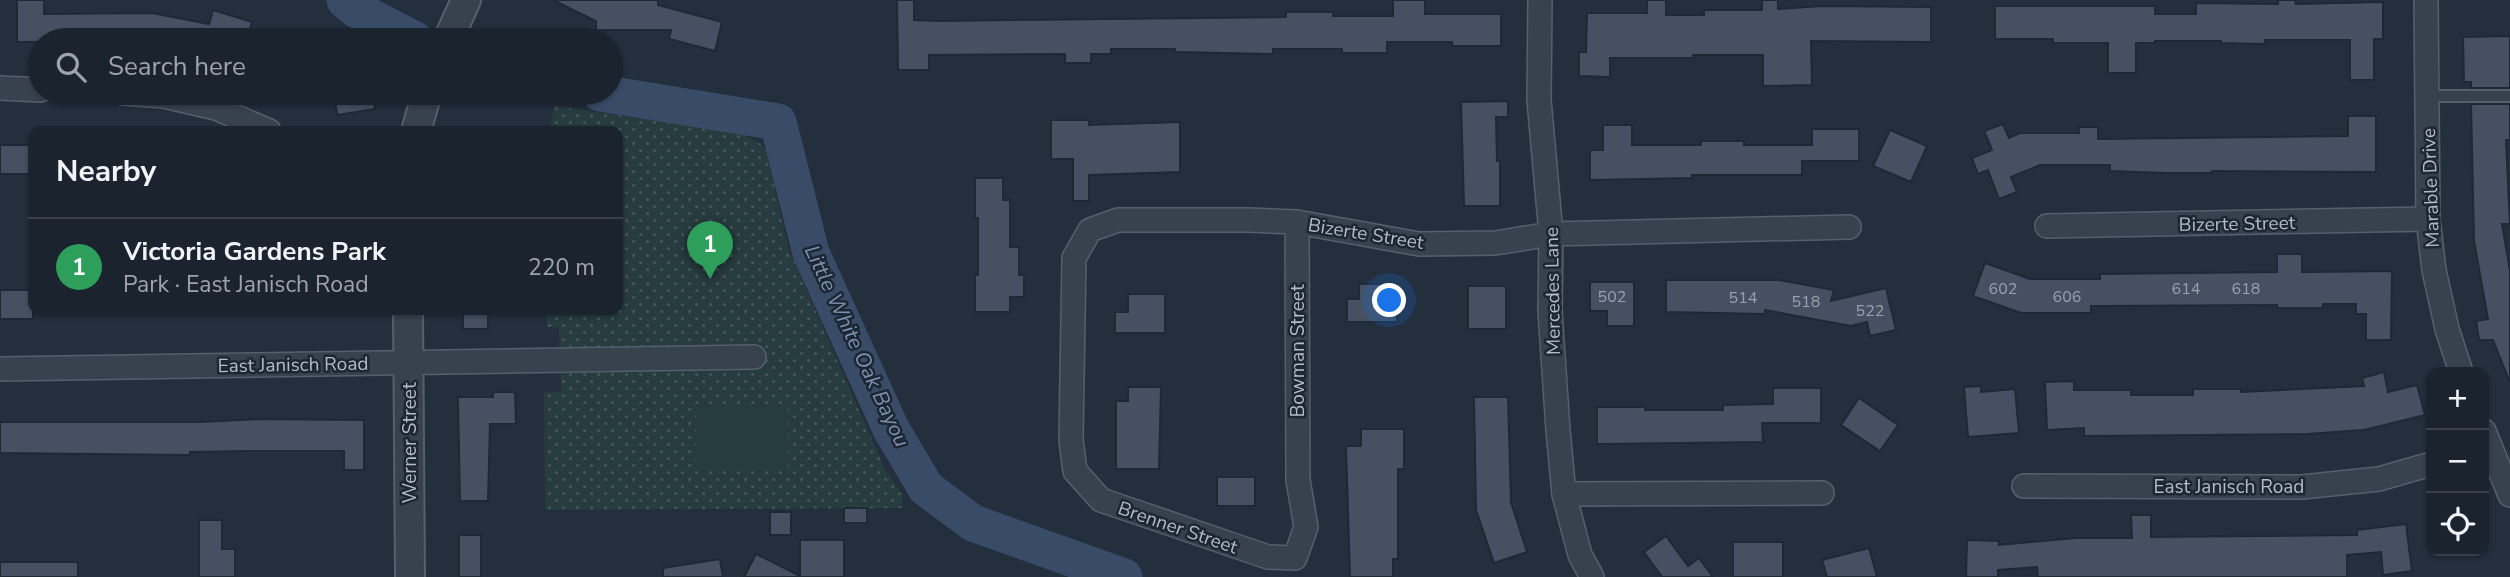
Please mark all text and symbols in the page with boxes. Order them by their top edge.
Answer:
search box [28,28,623,105]
icon: search [52,48,90,86]
text: Search here [108,49,246,84]
street label: Marable Drive [2416,128,2446,248]
text: Nearby [56,151,156,192]
street label: Bizerte Street [2178,210,2296,238]
street label: Bizerte Street [1306,212,1426,256]
pin: 1 [687,221,733,279]
street label: Mercedes Lane [1539,227,1567,355]
text: Victoria Gardens Park [123,234,386,269]
water label: Little White Oak Bayou [798,241,916,451]
text: 1 [72,252,86,283]
text: 220 m [528,252,595,283]
text: Park · East Janisch Road [123,269,369,300]
house number: 602 [1989,278,2017,300]
house number: 614 [2172,278,2201,300]
house number: 618 [2232,278,2260,300]
your location [1372,283,1406,317]
street label: Bowman Street [1285,284,1311,418]
house number: 502 [1598,286,1626,308]
house number: 606 [2053,286,2081,308]
house number: 514 [1729,287,1758,309]
house number: 518 [1792,291,1820,313]
house number: 522 [1856,300,1884,322]
street label: East Janisch Road [217,351,369,379]
map controls [2426,367,2489,556]
button: + [2426,367,2489,430]
street label: Werner Street [397,382,423,504]
button: − [2426,430,2489,493]
street label: East Janisch Road [2154,474,2304,500]
button: locate [2426,493,2489,556]
street label: Brenner Street [1114,495,1241,561]

